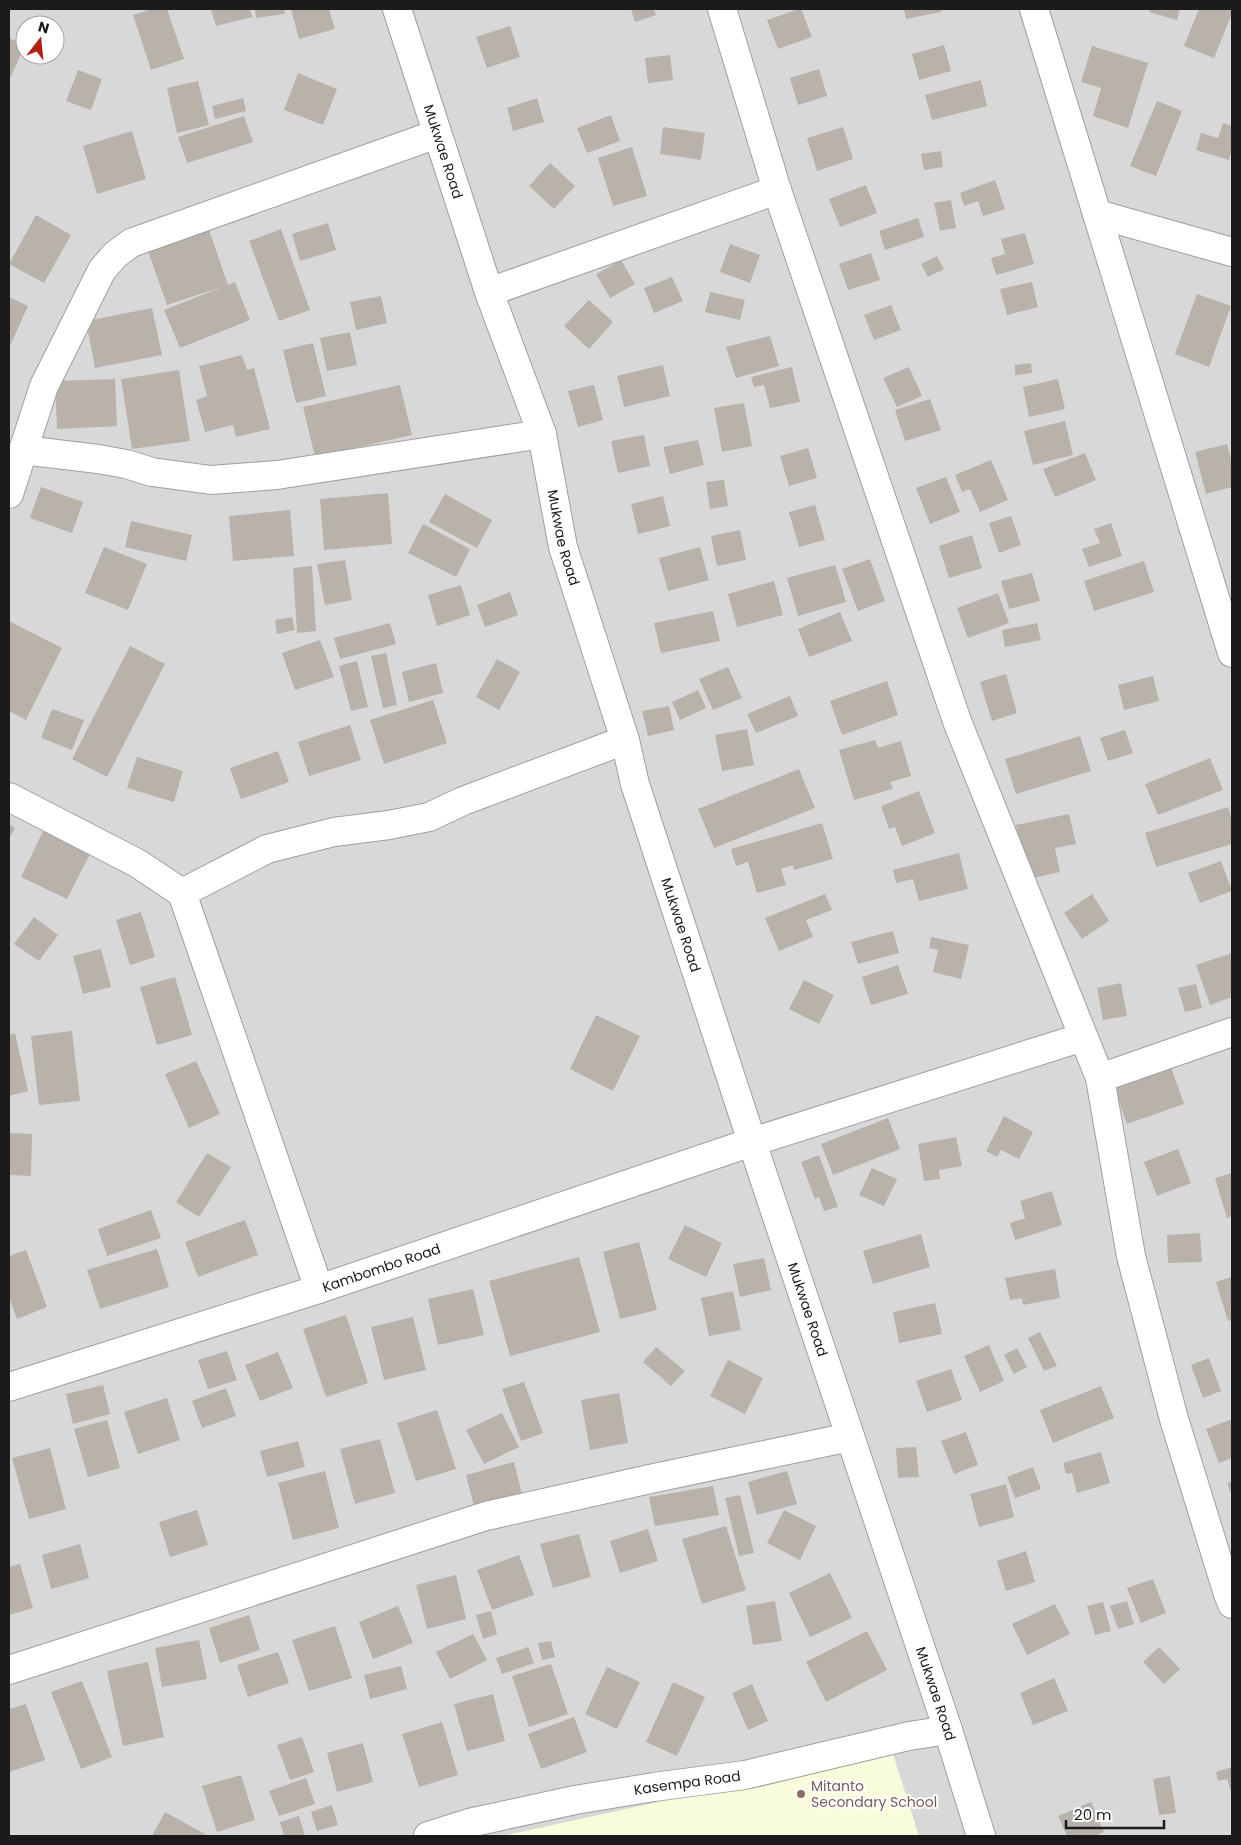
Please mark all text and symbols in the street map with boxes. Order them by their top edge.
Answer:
north arrow [15,15,65,65]
text: N [36,16,51,39]
street label: Mukwae Road [419,102,468,201]
street label: Mukwae Road [543,488,585,588]
street label: Mukwae Road [656,875,706,974]
street label: Kambombo Road [320,1238,443,1297]
street label: Mukwae Road [783,1260,833,1359]
street label: Mukwae Road [911,1644,961,1743]
street label: Kasempa Road [632,1766,742,1800]
place label: Mitanto Secondary School [811,1776,937,1812]
marker: Mitanto Secondary School [795,1788,807,1800]
scale bar [1066,1798,1164,1830]
text: 20 m [1074,1804,1112,1825]

